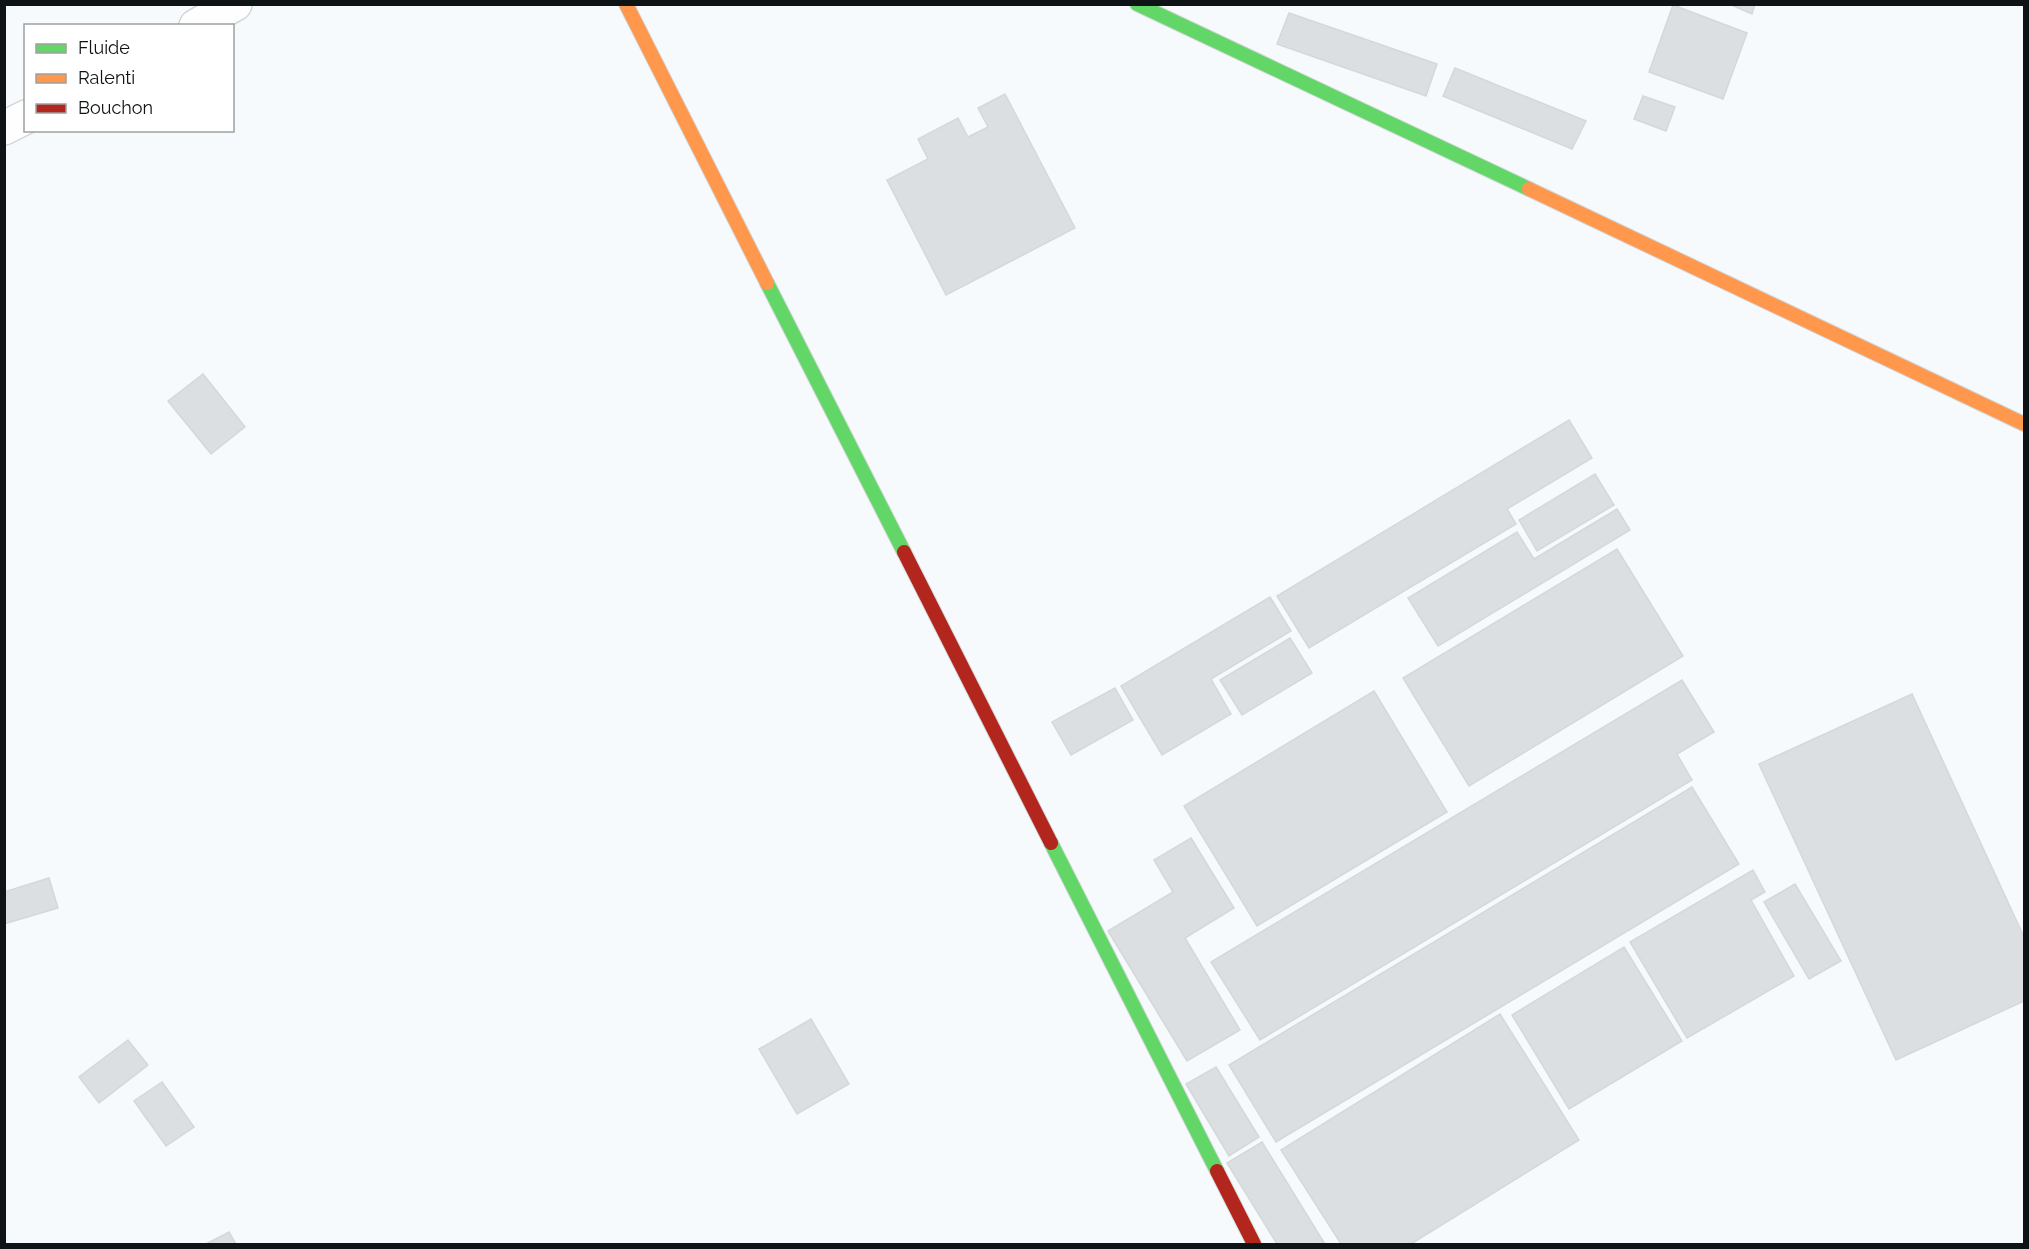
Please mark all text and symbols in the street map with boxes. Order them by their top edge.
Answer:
legend [24,24,234,132]
text: Fluide [78,37,130,58]
text: Ralenti [78,67,135,88]
text: Bouchon [78,97,153,118]

